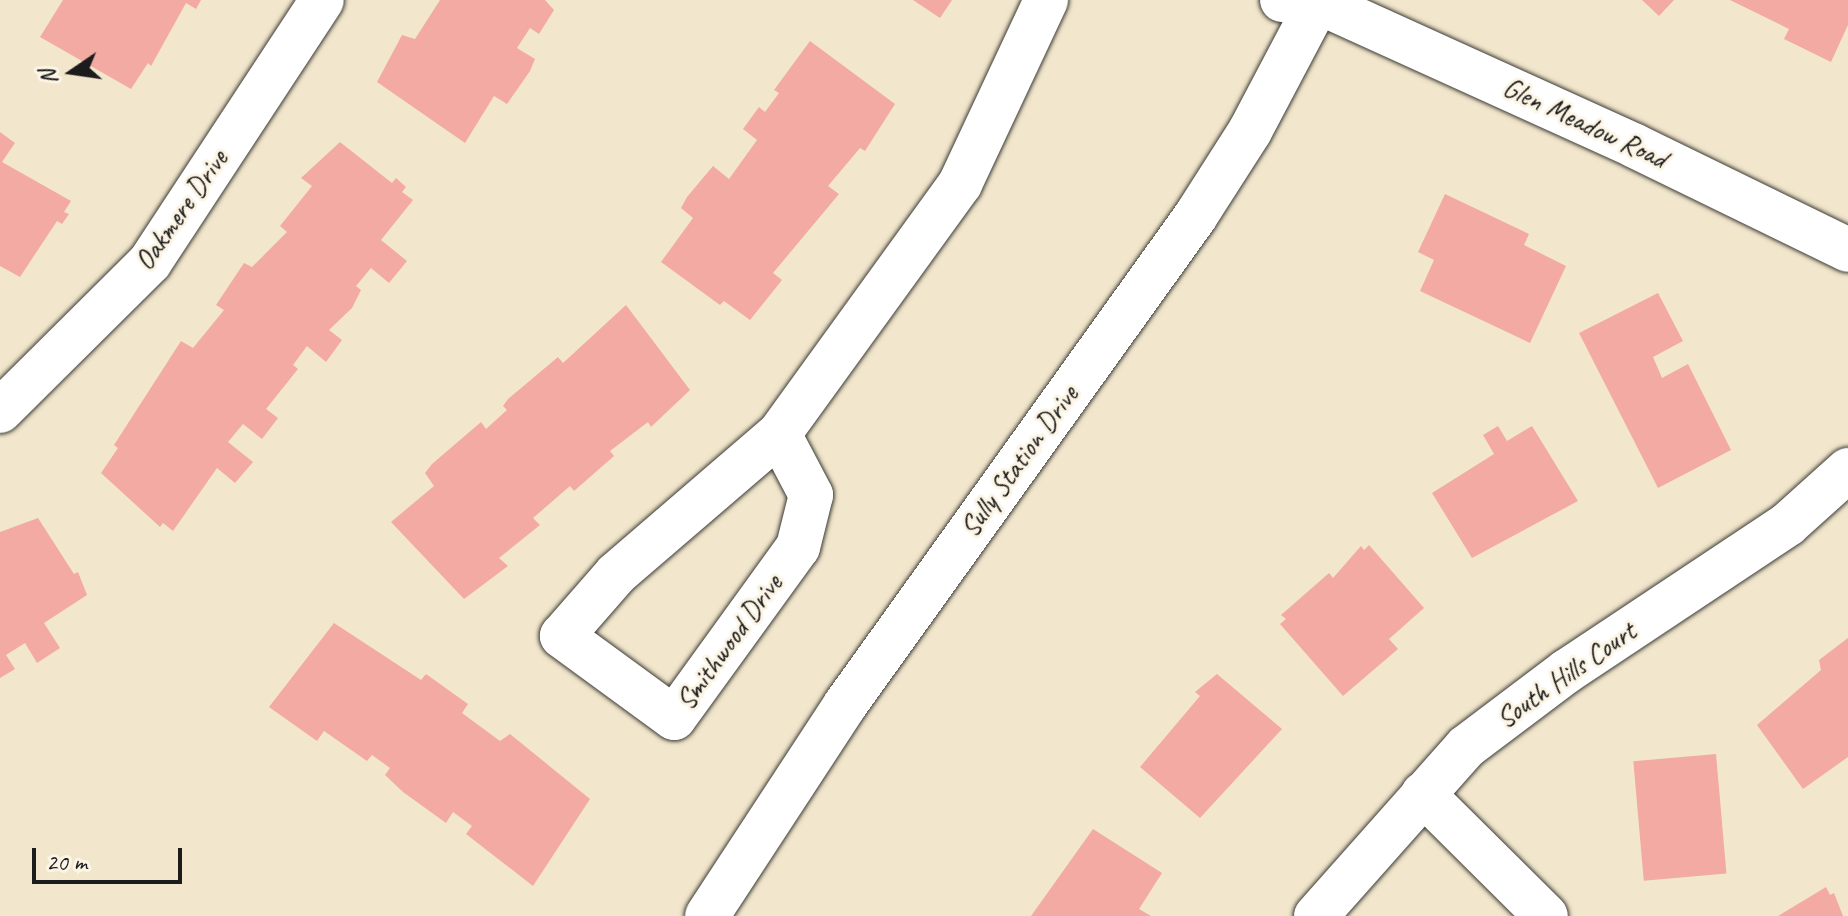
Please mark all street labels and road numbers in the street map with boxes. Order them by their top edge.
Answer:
street label: Glen Meadow Road [1498,70,1672,176]
street label: Oakmere Drive [127,144,235,276]
street label: Sully Station Drive [953,379,1085,543]
street label: Smithwood Drive [669,568,789,716]
street label: South Hills Court [1490,615,1642,735]

